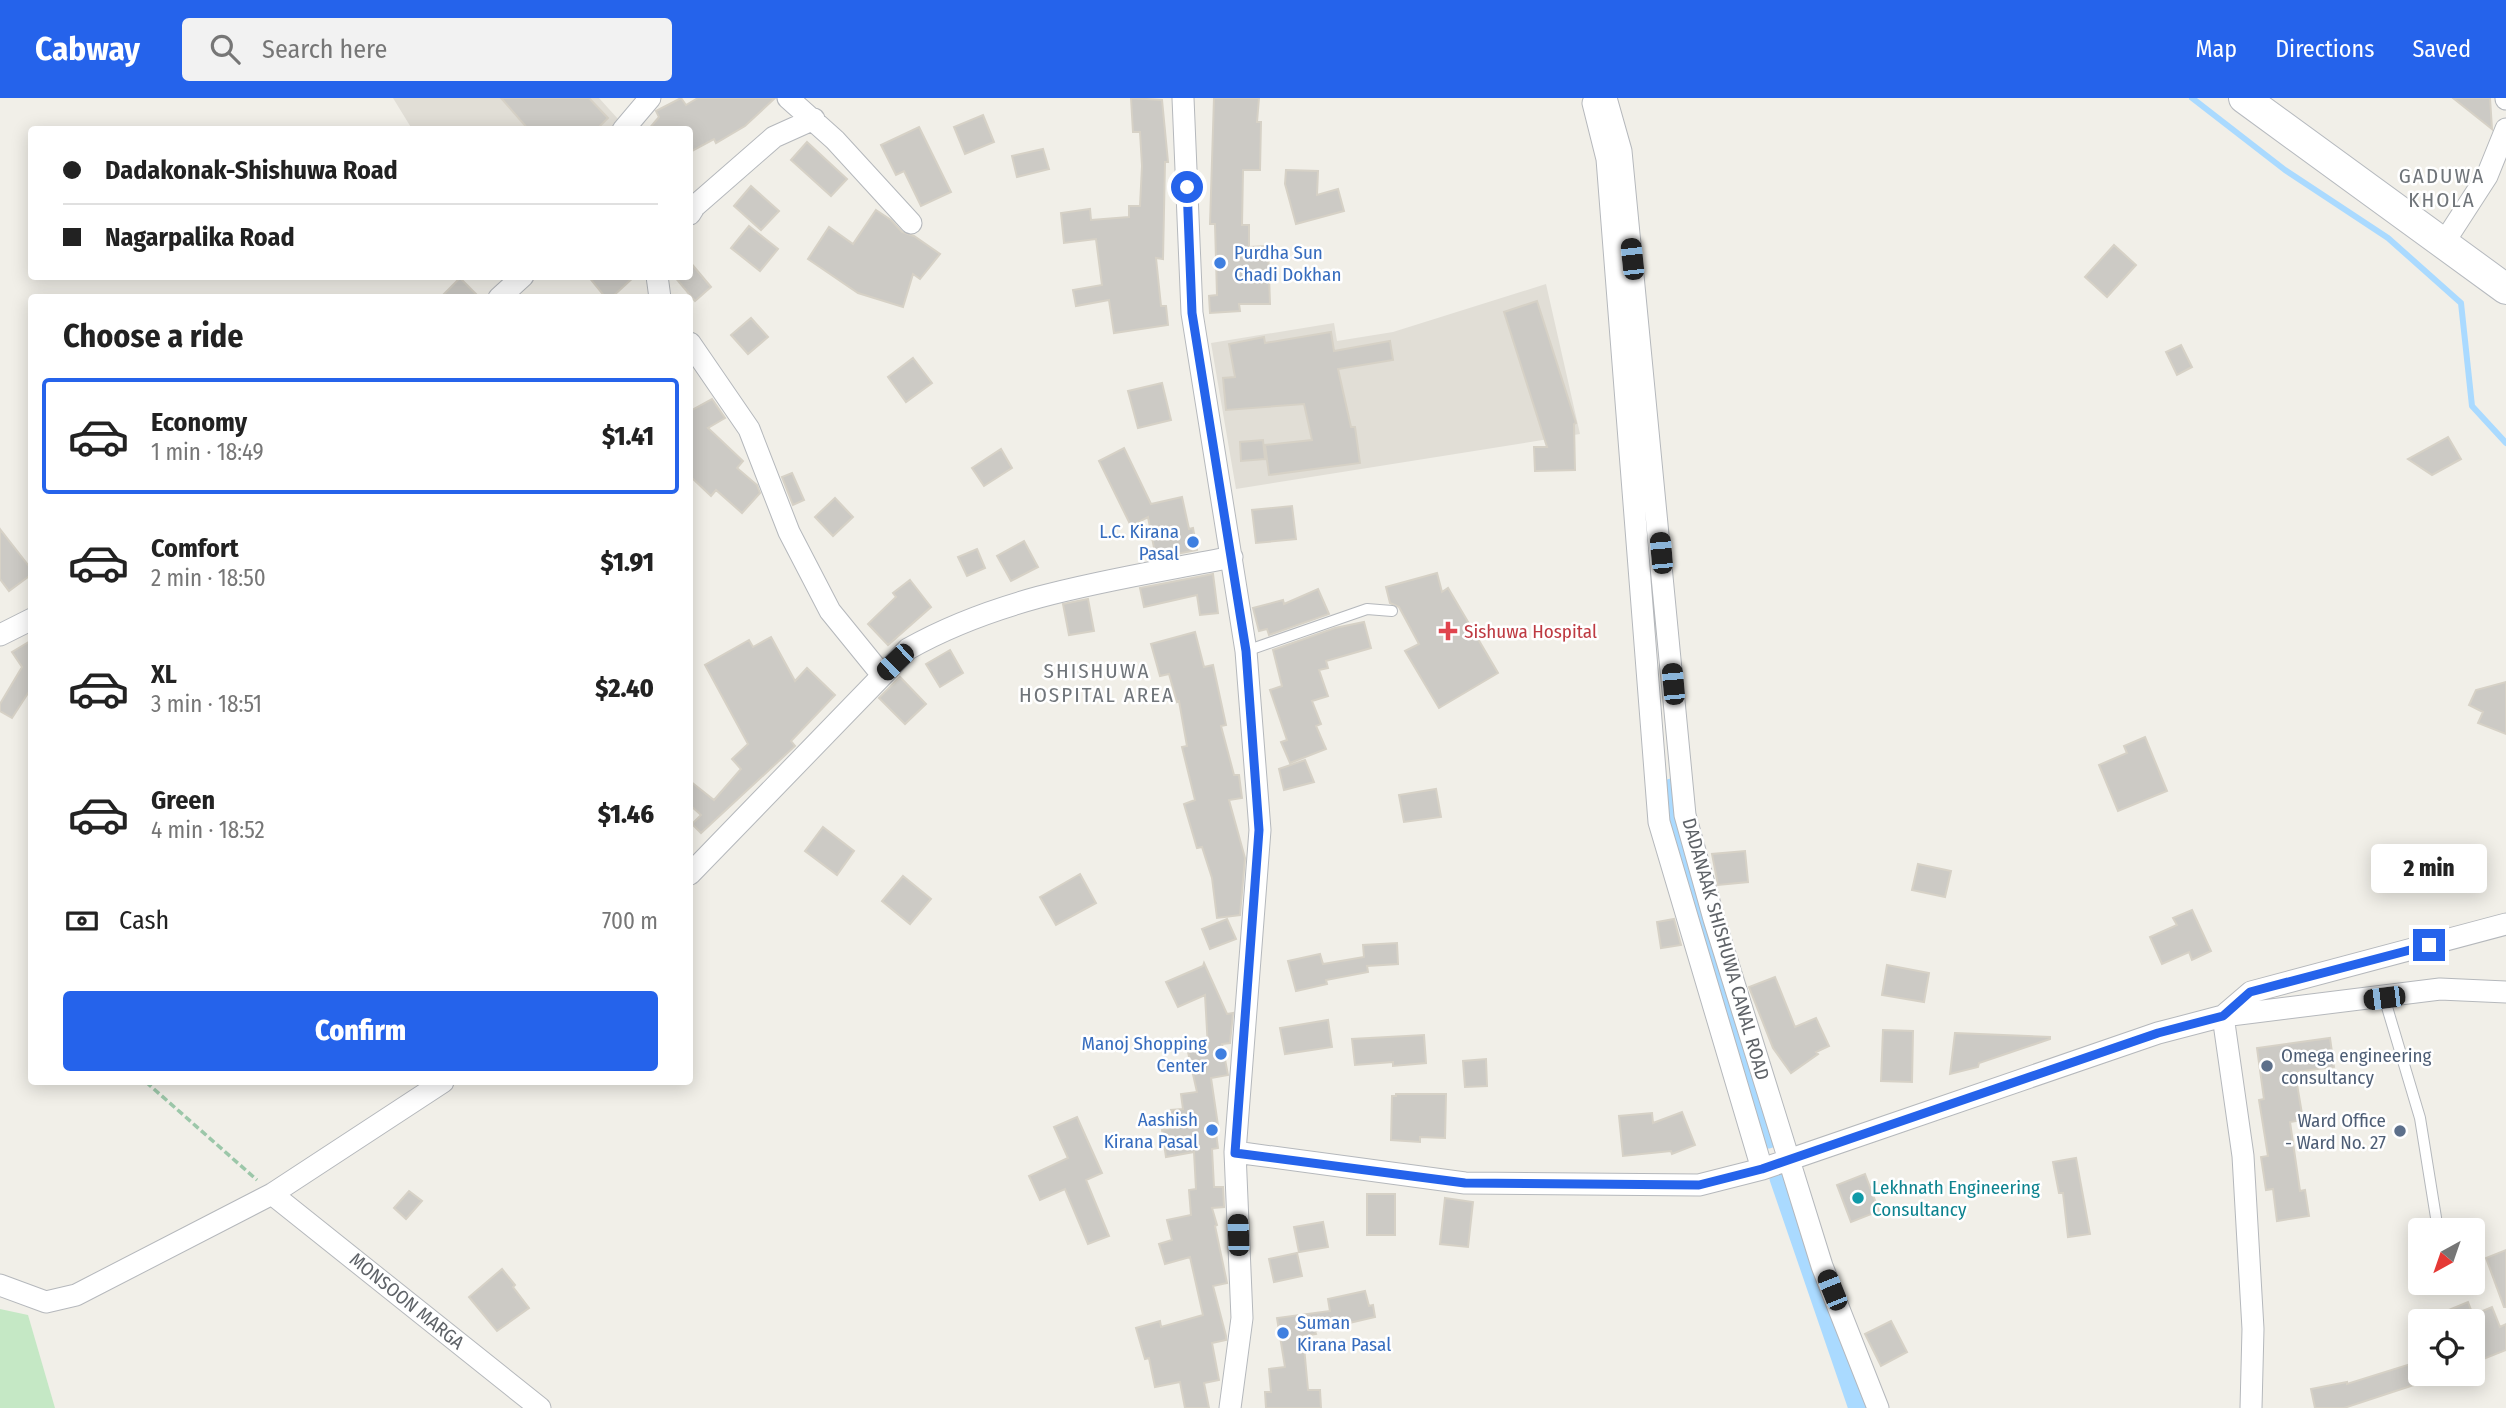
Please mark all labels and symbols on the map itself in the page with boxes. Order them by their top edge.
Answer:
district label: GADUWA KHOLA [2399,163,2485,213]
route start [1171,171,1203,203]
car [1620,237,1645,281]
place label: Purdha Sun Chadi Dokhan [1234,241,1341,286]
marker: Purdha Sun Chadi Dokhan [1212,255,1228,271]
place label: L.C. Kirana Pasal [1099,520,1179,565]
car [1649,531,1674,575]
marker: L.C. Kirana Pasal [1185,534,1201,550]
place label: Sishuwa Hospital [1464,620,1597,643]
marker: Sishuwa Hospital [1438,621,1458,641]
car [873,640,918,684]
district label: SHISHUWA HOSPITAL AREA [1019,658,1175,708]
car [1661,662,1686,706]
street label: DADANAAK SHISHUWA CANAL ROAD [1678,815,1774,1083]
callout: 2 min [2371,844,2487,892]
route end [2413,929,2445,961]
car [2362,985,2407,1011]
place label: Manoj Shopping Center [1082,1032,1207,1077]
place label: Omega engineering consultancy [2281,1044,2432,1089]
marker: Manoj Shopping Center [1213,1046,1229,1062]
marker: Omega engineering consultancy [2259,1058,2275,1074]
place label: Aashish Kirana Pasal [1104,1108,1198,1153]
place label: Ward Office - Ward No. 27 [2285,1109,2386,1154]
marker: Aashish Kirana Pasal [1204,1122,1220,1138]
marker: Ward Office - Ward No. 27 [2392,1123,2408,1139]
place label: Lekhnath Engineering Consultancy [1872,1176,2040,1221]
marker: Lekhnath Engineering Consultancy [1850,1190,1866,1206]
car [1227,1214,1250,1256]
north arrow [2408,1218,2485,1295]
street label: MONSOON MARGA [345,1248,469,1354]
car [1815,1267,1850,1313]
place label: Suman Kirana Pasal [1297,1311,1391,1356]
marker: Suman Kirana Pasal [1275,1325,1291,1341]

